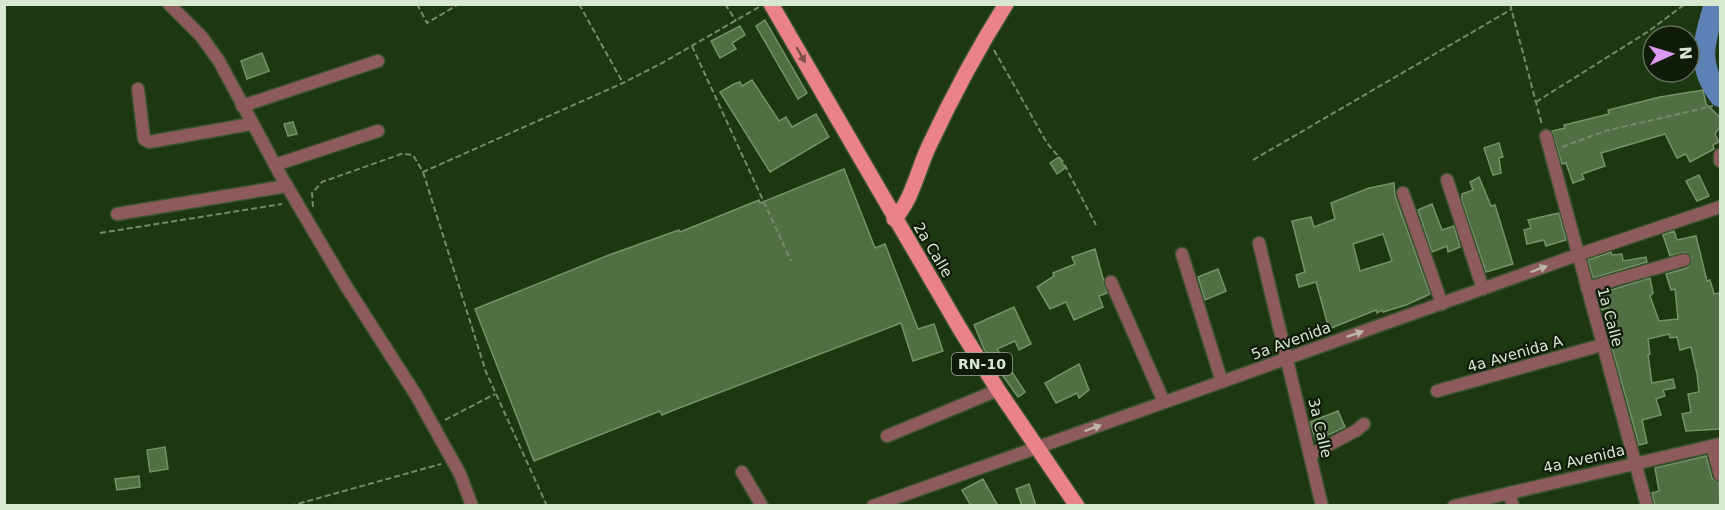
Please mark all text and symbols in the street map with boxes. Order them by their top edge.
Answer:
north arrow [1641,24,1701,84]
text: N [1676,46,1695,60]
one-way arrow [795,47,806,63]
street label: 2a Calle [910,219,956,281]
one-way arrow [1530,263,1548,273]
street label: 1a Calle [1593,285,1627,349]
street label: 5a Avenida [1249,318,1333,364]
one-way arrow [1347,329,1365,339]
street label: 4a Avenida A [1465,332,1565,376]
road number: RN-10 [952,353,1012,375]
street label: 3a Calle [1304,396,1336,460]
one-way arrow [1084,423,1102,432]
street label: 4a Avenida [1541,441,1627,477]

